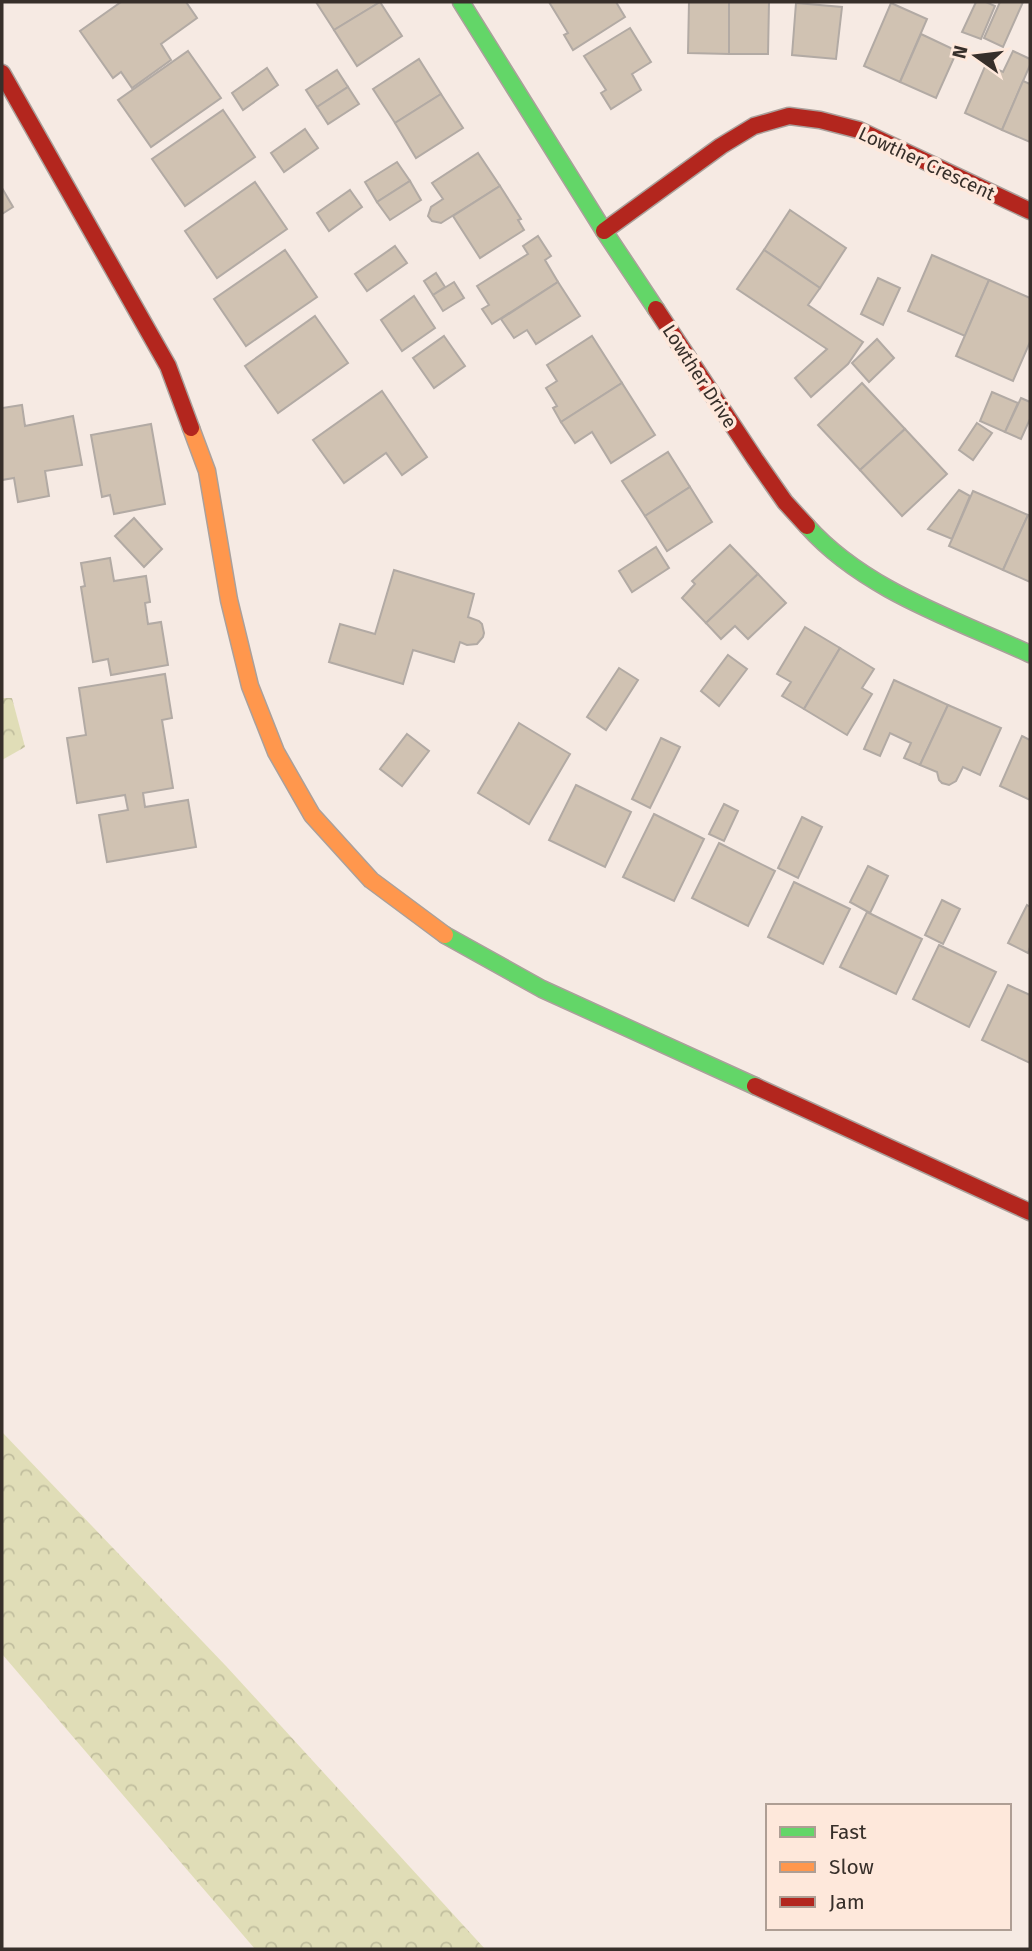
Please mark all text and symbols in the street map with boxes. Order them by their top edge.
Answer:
north arrow [941,21,1011,91]
text: N [947,43,973,61]
street label: Lowther Crescent [855,122,999,205]
street label: Lowther Drive [658,320,742,432]
legend [766,1804,1011,1930]
text: Fast [829,1819,867,1845]
text: Slow [829,1854,874,1880]
text: Jam [829,1889,865,1915]

